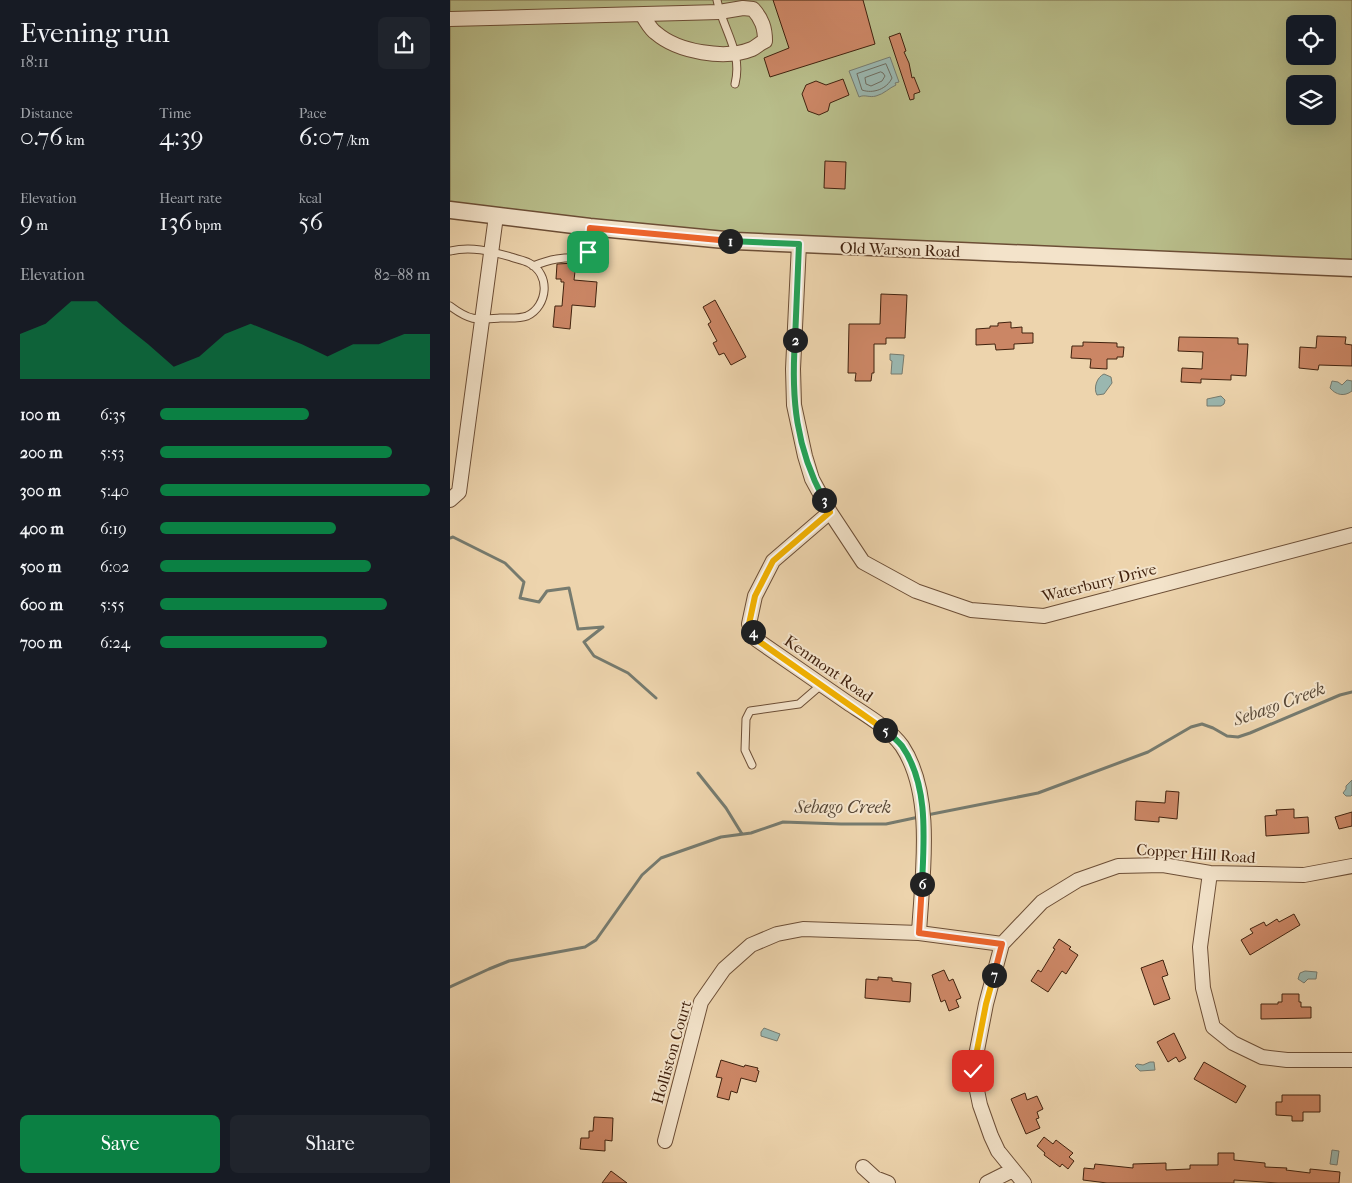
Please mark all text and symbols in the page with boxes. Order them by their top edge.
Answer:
map controls [1286,15,1336,125]
button: locate [1286,15,1336,65]
text: Evening run [20,16,170,49]
button: share [378,17,430,69]
text: 18:11 [20,52,49,71]
button: layers [1286,75,1336,125]
text: Distance [20,105,73,122]
text: Time [159,105,191,122]
text: Pace [299,105,327,122]
text: 0.76 [20,122,63,151]
text: 4:39 [159,122,204,151]
text: 6:07 [299,122,344,151]
text: km [63,132,85,149]
text: /km [344,132,369,149]
text: Elevation [20,190,77,207]
text: Heart rate [159,190,222,207]
text: kcal [299,190,322,207]
text: 9 [20,207,33,236]
text: 136 [159,207,192,236]
text: 56 [299,207,323,236]
text: m [33,217,48,234]
text: bpm [192,217,222,234]
pin: 1 [718,228,742,254]
pin [567,231,609,273]
text: 1 [728,233,733,250]
icon: arrive [574,238,602,266]
street label: Old Warson Road [840,238,961,261]
text: Elevation [20,265,85,284]
text: 82–88 m [374,265,430,284]
pin: 2 [782,328,808,352]
text: 2 [792,332,799,349]
text: 100 m [20,405,60,424]
text: 6:35 [100,405,126,424]
text: 200 m [20,443,63,462]
text: 5:53 [100,443,124,462]
text: 300 m [20,481,61,500]
text: 5:40 [100,481,129,500]
pin: 3 [812,488,836,512]
text: 3 [822,492,827,509]
text: 400 m [20,519,64,538]
text: 6:19 [100,519,127,538]
text: 500 m [20,557,61,576]
text: 6:02 [100,557,130,576]
street label: Waterbury Drive [1039,559,1159,606]
text: 600 m [20,595,63,614]
text: 5:55 [100,595,125,614]
pin: 4 [740,620,766,644]
text: 4 [749,624,758,641]
street label: Kenmont Road [781,631,877,706]
text: 700 m [20,633,62,652]
text: 6:24 [100,633,130,652]
water label: Sebago Creek [1229,678,1328,731]
pin: 5 [872,718,898,742]
text: 5 [882,722,889,739]
water label: Sebago Creek [794,797,891,818]
street label: Copper Hill Road [1136,840,1257,867]
pin: 6 [910,872,934,896]
text: 6 [919,876,926,893]
pin: 7 [982,962,1006,988]
text: 7 [991,967,998,984]
street label: Holliston Court [648,998,695,1106]
pin [952,1050,994,1092]
icon: check [959,1057,987,1085]
button: Save [20,1115,220,1173]
button: Share [230,1115,430,1173]

